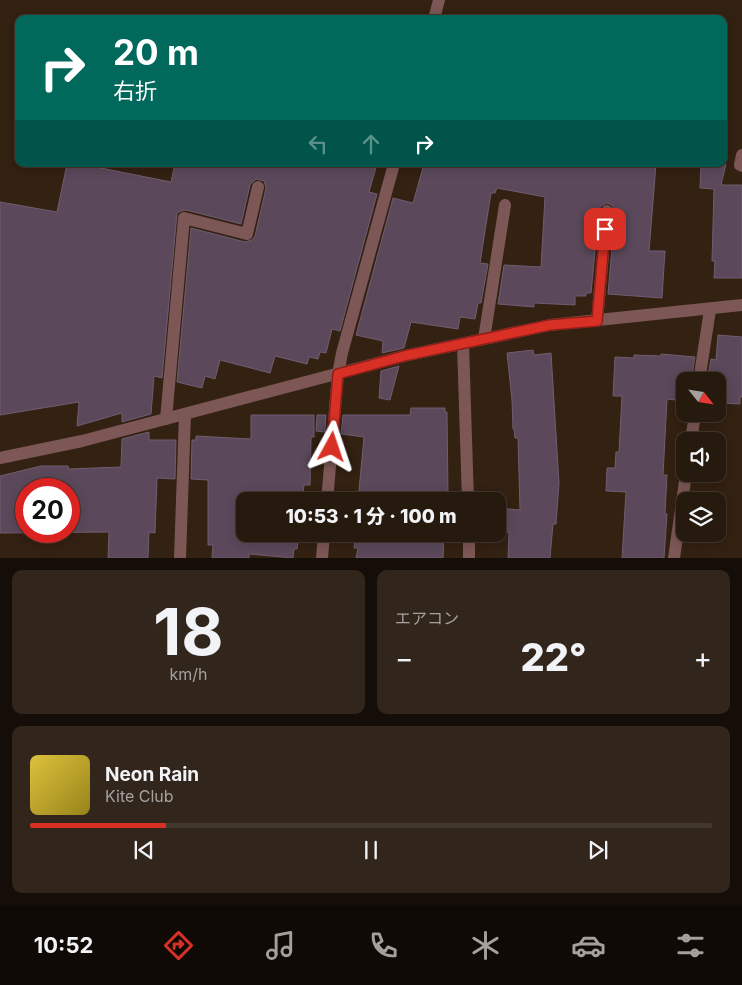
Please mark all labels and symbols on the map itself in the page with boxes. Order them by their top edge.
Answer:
pin [584,208,626,250]
north arrow [676,372,726,422]
position arrow [305,420,357,472]
speed limit sign: 20 [15,478,80,543]

